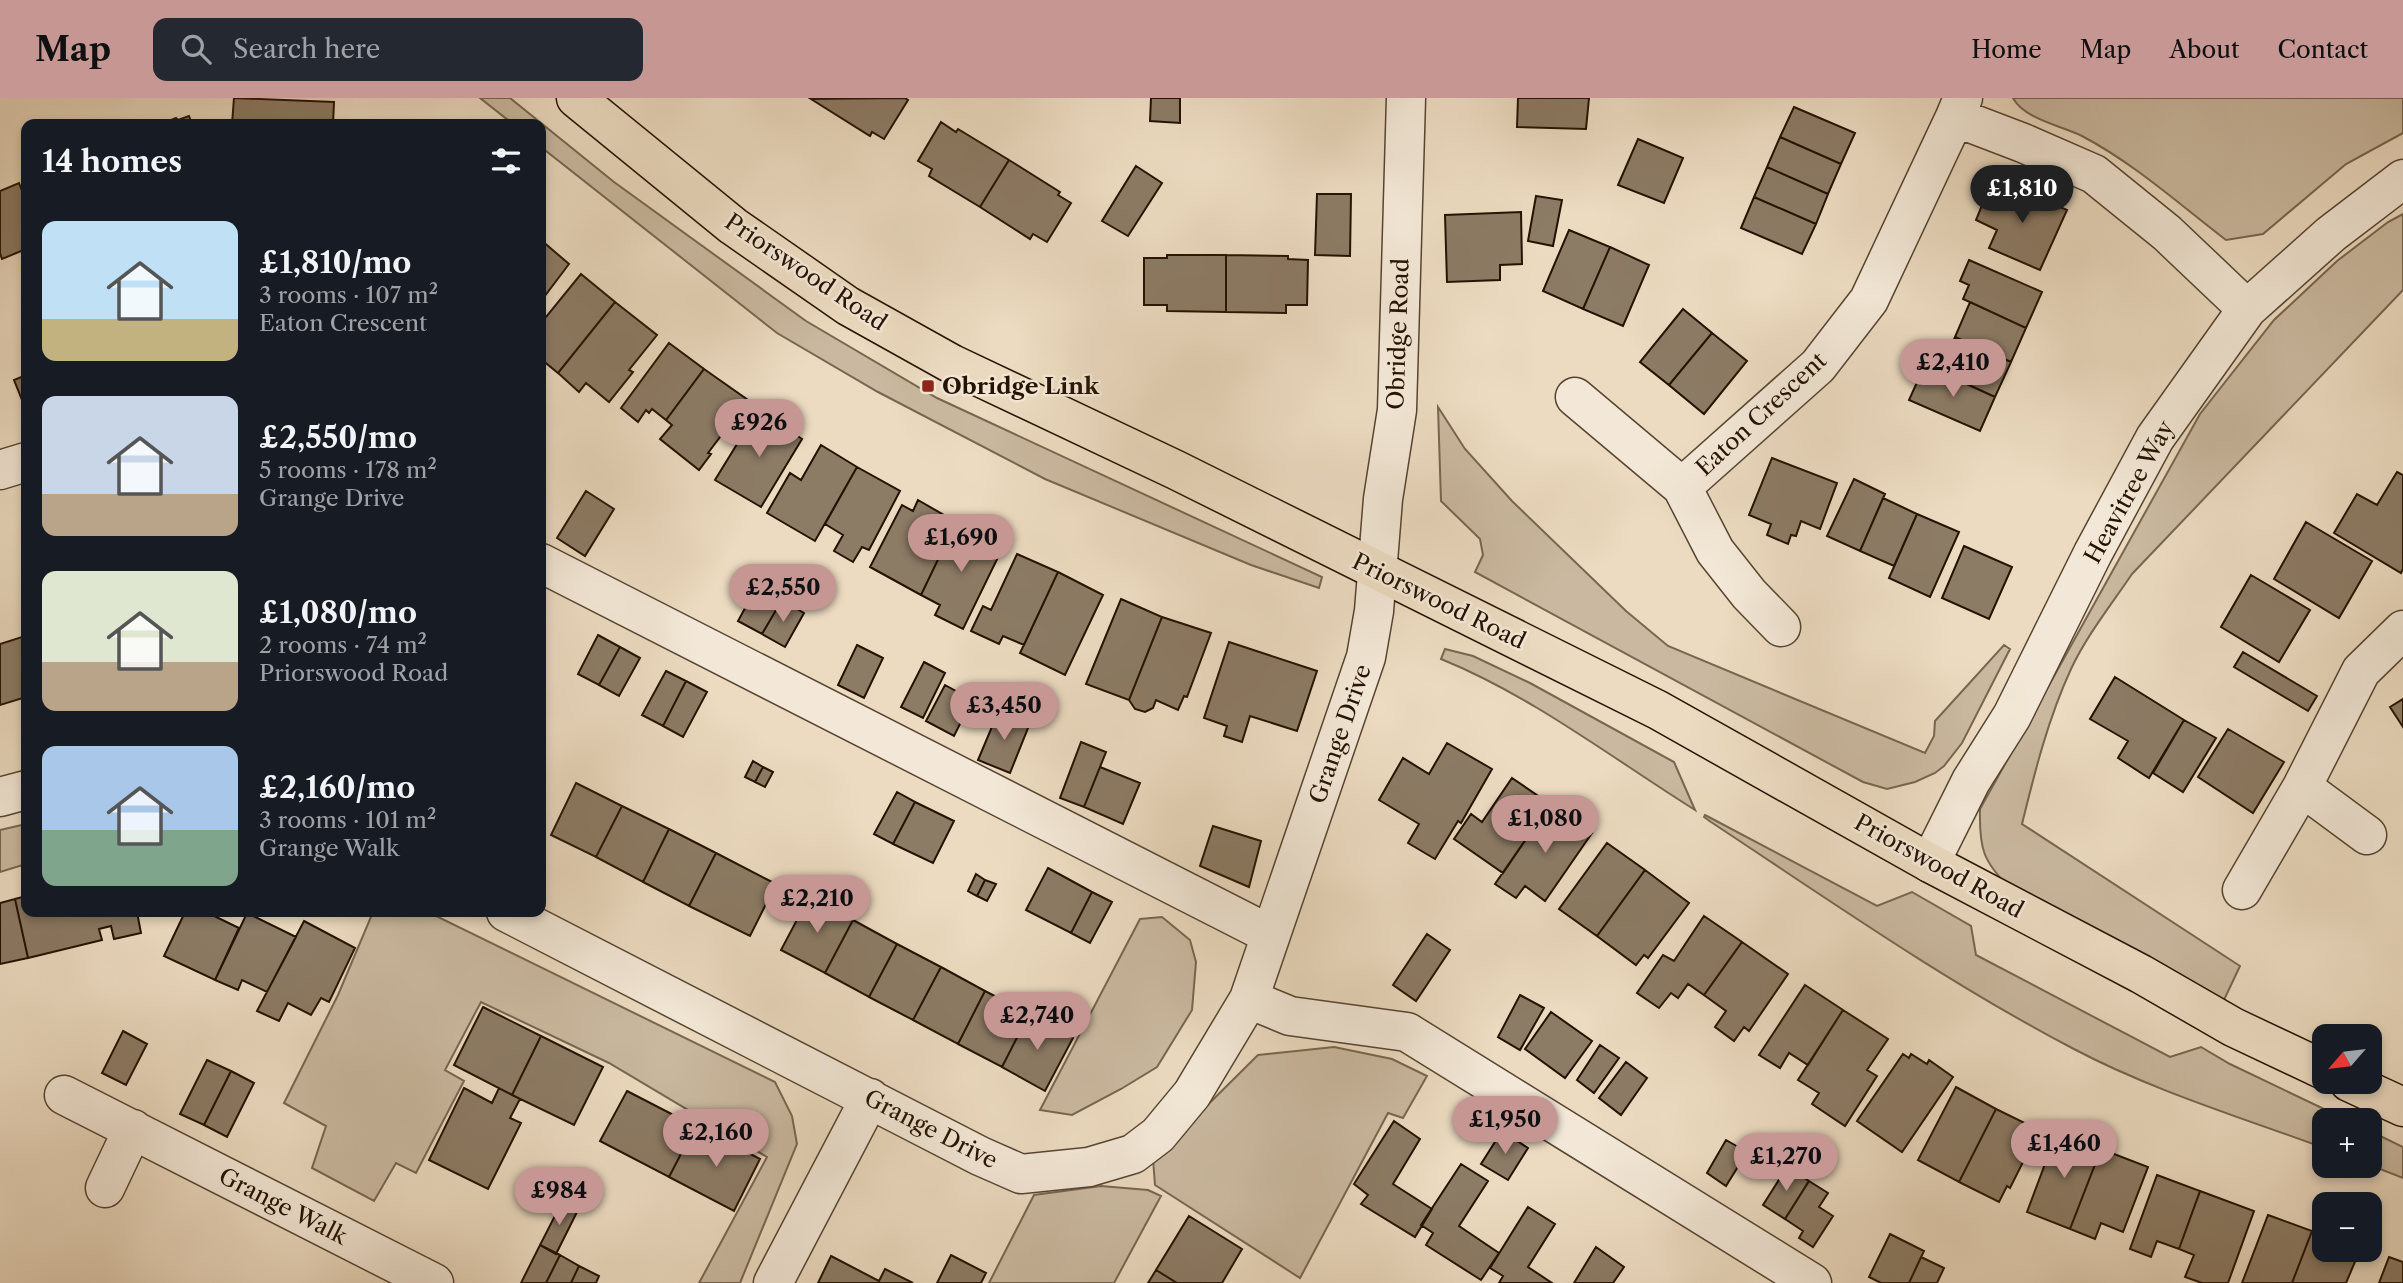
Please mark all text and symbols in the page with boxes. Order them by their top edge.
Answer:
search box [153,18,643,81]
text: Map [35,29,111,70]
icon: search [177,30,215,68]
text: Search here [233,33,380,65]
text: Home [1971,35,2042,64]
text: Map [2080,35,2131,64]
text: About [2169,35,2240,64]
text: Contact [2278,35,2368,64]
icon: filters [487,142,525,180]
text: 14 homes [42,143,182,180]
pin: £1,810 [1965,166,2079,225]
text: £1,810 [1986,174,2058,202]
street label: Priorswood Road [720,207,892,337]
text: £1,810/mo [259,244,411,281]
icon: home [98,249,182,333]
street label: Obridge Road [1381,258,1415,410]
text: 3 rooms · 107 m² [259,281,438,309]
text: Eaton Crescent [259,309,427,337]
pin: £2,410 [1896,340,2010,399]
street label: Eaton Crescent [1690,346,1832,482]
text: £2,410 [1916,348,1990,376]
place label: Obridge Link [942,372,1100,400]
marker: Obridge Link [920,378,936,394]
pin: £926 [718,400,800,459]
text: £926 [731,408,787,436]
street label: Heavitree Way [2078,415,2180,568]
text: £2,550/mo [259,419,417,456]
icon: home [98,424,182,508]
text: 5 rooms · 178 m² [259,456,437,484]
text: Grange Drive [259,484,404,512]
pin: £1,690 [904,514,1018,574]
text: £1,690 [924,523,998,551]
street label: Priorswood Road [1348,547,1530,655]
pin: £2,550 [726,564,840,624]
text: £2,550 [745,573,821,601]
text: £1,080/mo [259,594,417,631]
icon: home [98,599,182,683]
text: 2 rooms · 74 m² [259,631,427,659]
text: Priorswood Road [259,659,448,687]
street label: Grange Drive [1303,661,1377,807]
pin: £3,450 [947,682,1061,742]
text: £3,450 [966,691,1042,719]
text: £2,160/mo [259,769,415,806]
icon: home [98,774,182,858]
pin: £1,080 [1488,796,1602,855]
text: £1,080 [1507,804,1583,832]
text: 3 rooms · 101 m² [259,806,436,834]
street label: Priorswood Road [1849,808,2029,924]
text: Grange Walk [259,834,399,862]
pin: £2,210 [760,876,874,935]
text: £2,210 [780,884,854,912]
pin: £2,740 [980,992,1094,1052]
text: £2,740 [1000,1001,1074,1029]
north arrow [2312,1024,2382,1094]
map controls [2312,1024,2382,1262]
street label: Grange Drive [860,1084,1002,1174]
pin: £1,950 [1448,1096,1562,1156]
text: £1,950 [1469,1105,1541,1133]
button: + [2312,1108,2382,1178]
pin: £2,160 [659,1110,773,1169]
text: £2,160 [679,1118,753,1146]
pin: £1,460 [2007,1121,2121,1180]
text: £1,460 [2027,1129,2101,1157]
pin: £1,270 [1729,1134,1843,1193]
text: £1,270 [1750,1142,1822,1170]
street label: Grange Walk [214,1162,353,1251]
pin: £984 [518,1168,600,1227]
text: £984 [531,1176,587,1204]
button: − [2312,1192,2382,1262]

